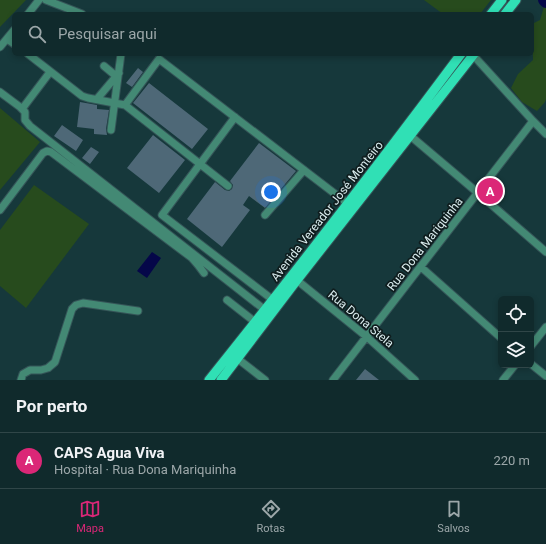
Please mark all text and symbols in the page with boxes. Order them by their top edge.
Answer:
search box [12,12,534,56]
icon: search [26,23,48,45]
text: Pesquisar aqui [58,25,157,43]
street label: Avenida Vereador José Monteiro [268,138,386,284]
pin: A [477,176,503,206]
your location [261,182,281,202]
street label: Rua Dona Mariquinha [384,195,466,293]
street label: Rua Dona Stela [325,288,397,350]
map controls [498,296,534,368]
button: locate [498,296,534,332]
button: layers [498,332,534,368]
text: Por perto [16,396,87,416]
text: CAPS Agua Viva [54,444,165,462]
text: A [25,453,33,468]
text: 220 m [493,453,530,468]
text: Hospital · Rua Dona Mariquinha [54,462,236,477]
tab: Mapa [76,498,104,535]
tab: Rotas [257,498,285,535]
tab: Salvos [437,498,470,535]

